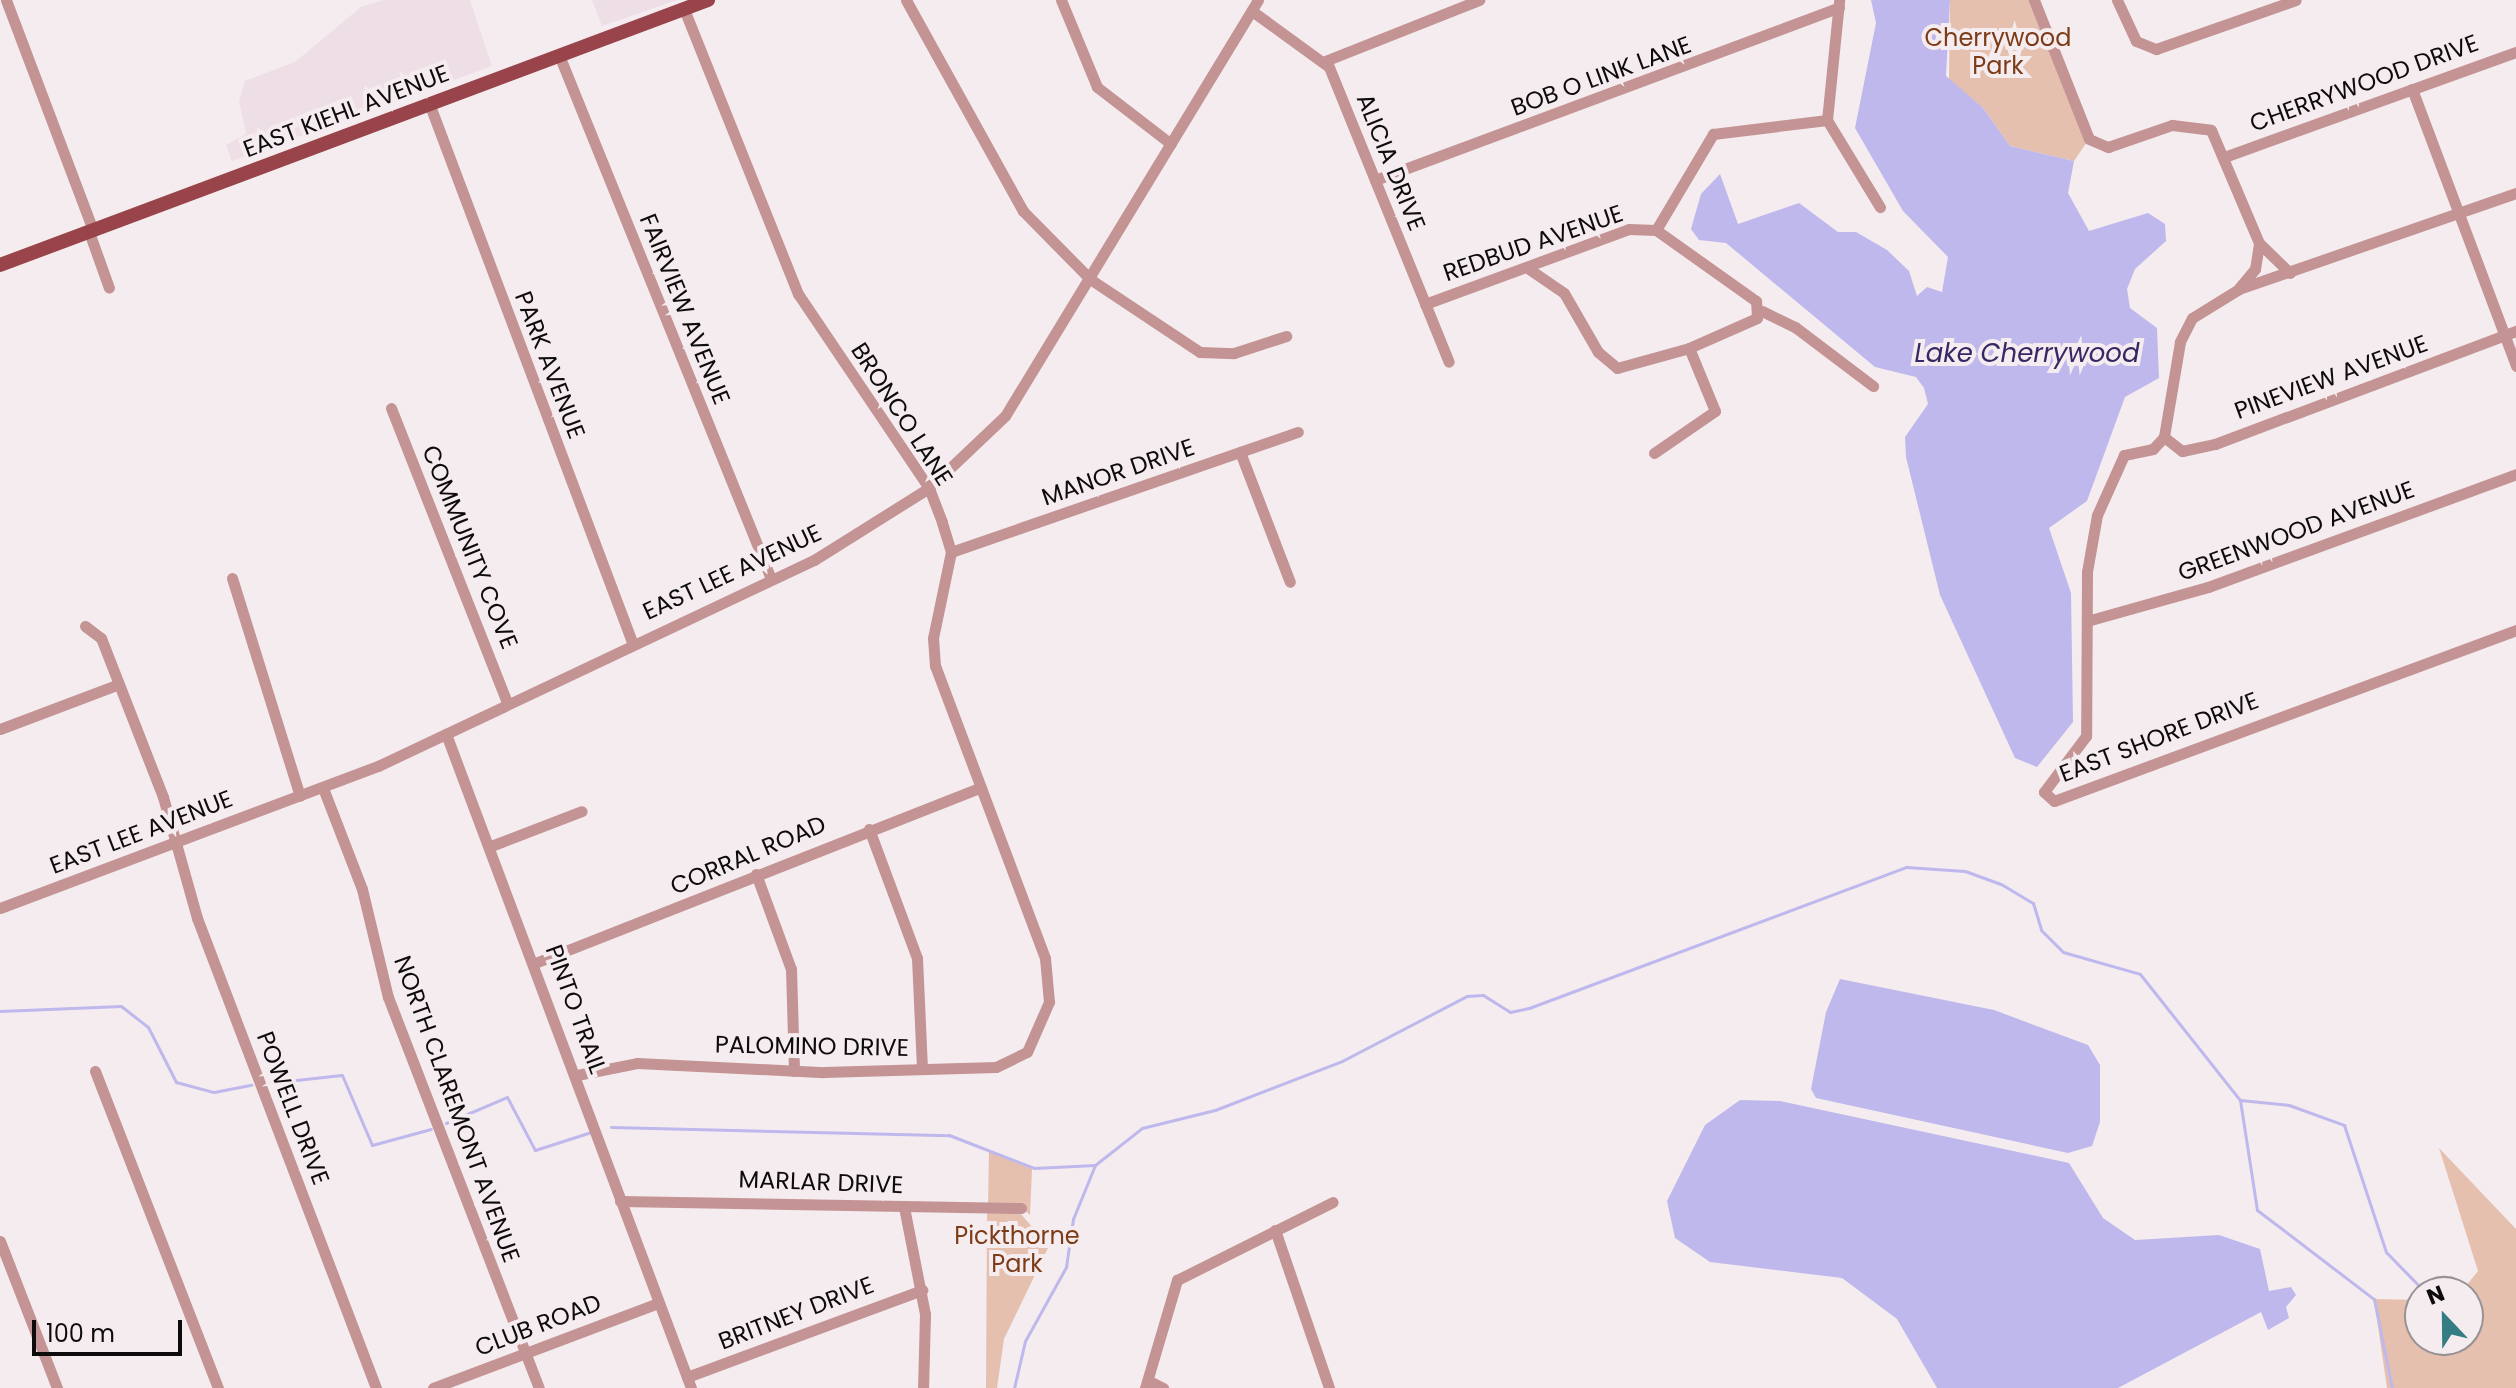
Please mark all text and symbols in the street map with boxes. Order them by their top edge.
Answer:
park label: Cherrywood Park [1925,24,2071,80]
street label: CHERRYWOOD DRIVE [2246,28,2482,138]
street label: BOB O LINK LANE [1507,30,1695,122]
street label: EAST KIEHL AVENUE [239,58,453,164]
street label: ALICIA DRIVE [1350,89,1432,235]
street label: REDBUD AVENUE [1439,199,1627,287]
street label: FAIRVIEW AVENUE [634,209,736,409]
street label: PARK AVENUE [509,287,591,443]
street label: PINEVIEW AVENUE [2231,329,2431,425]
street label: BRONCO LANE [845,337,959,491]
water label: Lake Cherrywood [1914,338,2140,370]
street label: MANOR DRIVE [1038,432,1198,512]
street label: COMMUNITY COVE [416,441,524,653]
street label: GREENWOOD AVENUE [2174,475,2418,587]
street label: EAST LEE AVENUE [638,518,826,626]
street label: EAST SHORE DRIVE [2055,686,2263,788]
street label: EAST LEE AVENUE [46,784,236,880]
street label: CORRAL ROAD [666,809,830,901]
street label: PINTO TRAIL [539,941,613,1077]
street label: NORTH CLAREMONT AVENUE [388,952,526,1266]
street label: POWELL DRIVE [251,1027,335,1189]
street label: PALOMINO DRIVE [715,1030,909,1062]
street label: MARLAR DRIVE [738,1165,904,1199]
park label: Pickthorne Park [954,1222,1080,1278]
street label: BRITNEY DRIVE [714,1270,878,1356]
north arrow [2404,1276,2484,1356]
text: N [2422,1278,2449,1313]
street label: CLUB ROAD [471,1288,605,1362]
scale bar [36,1304,186,1354]
text: 100 m [46,1317,115,1350]

